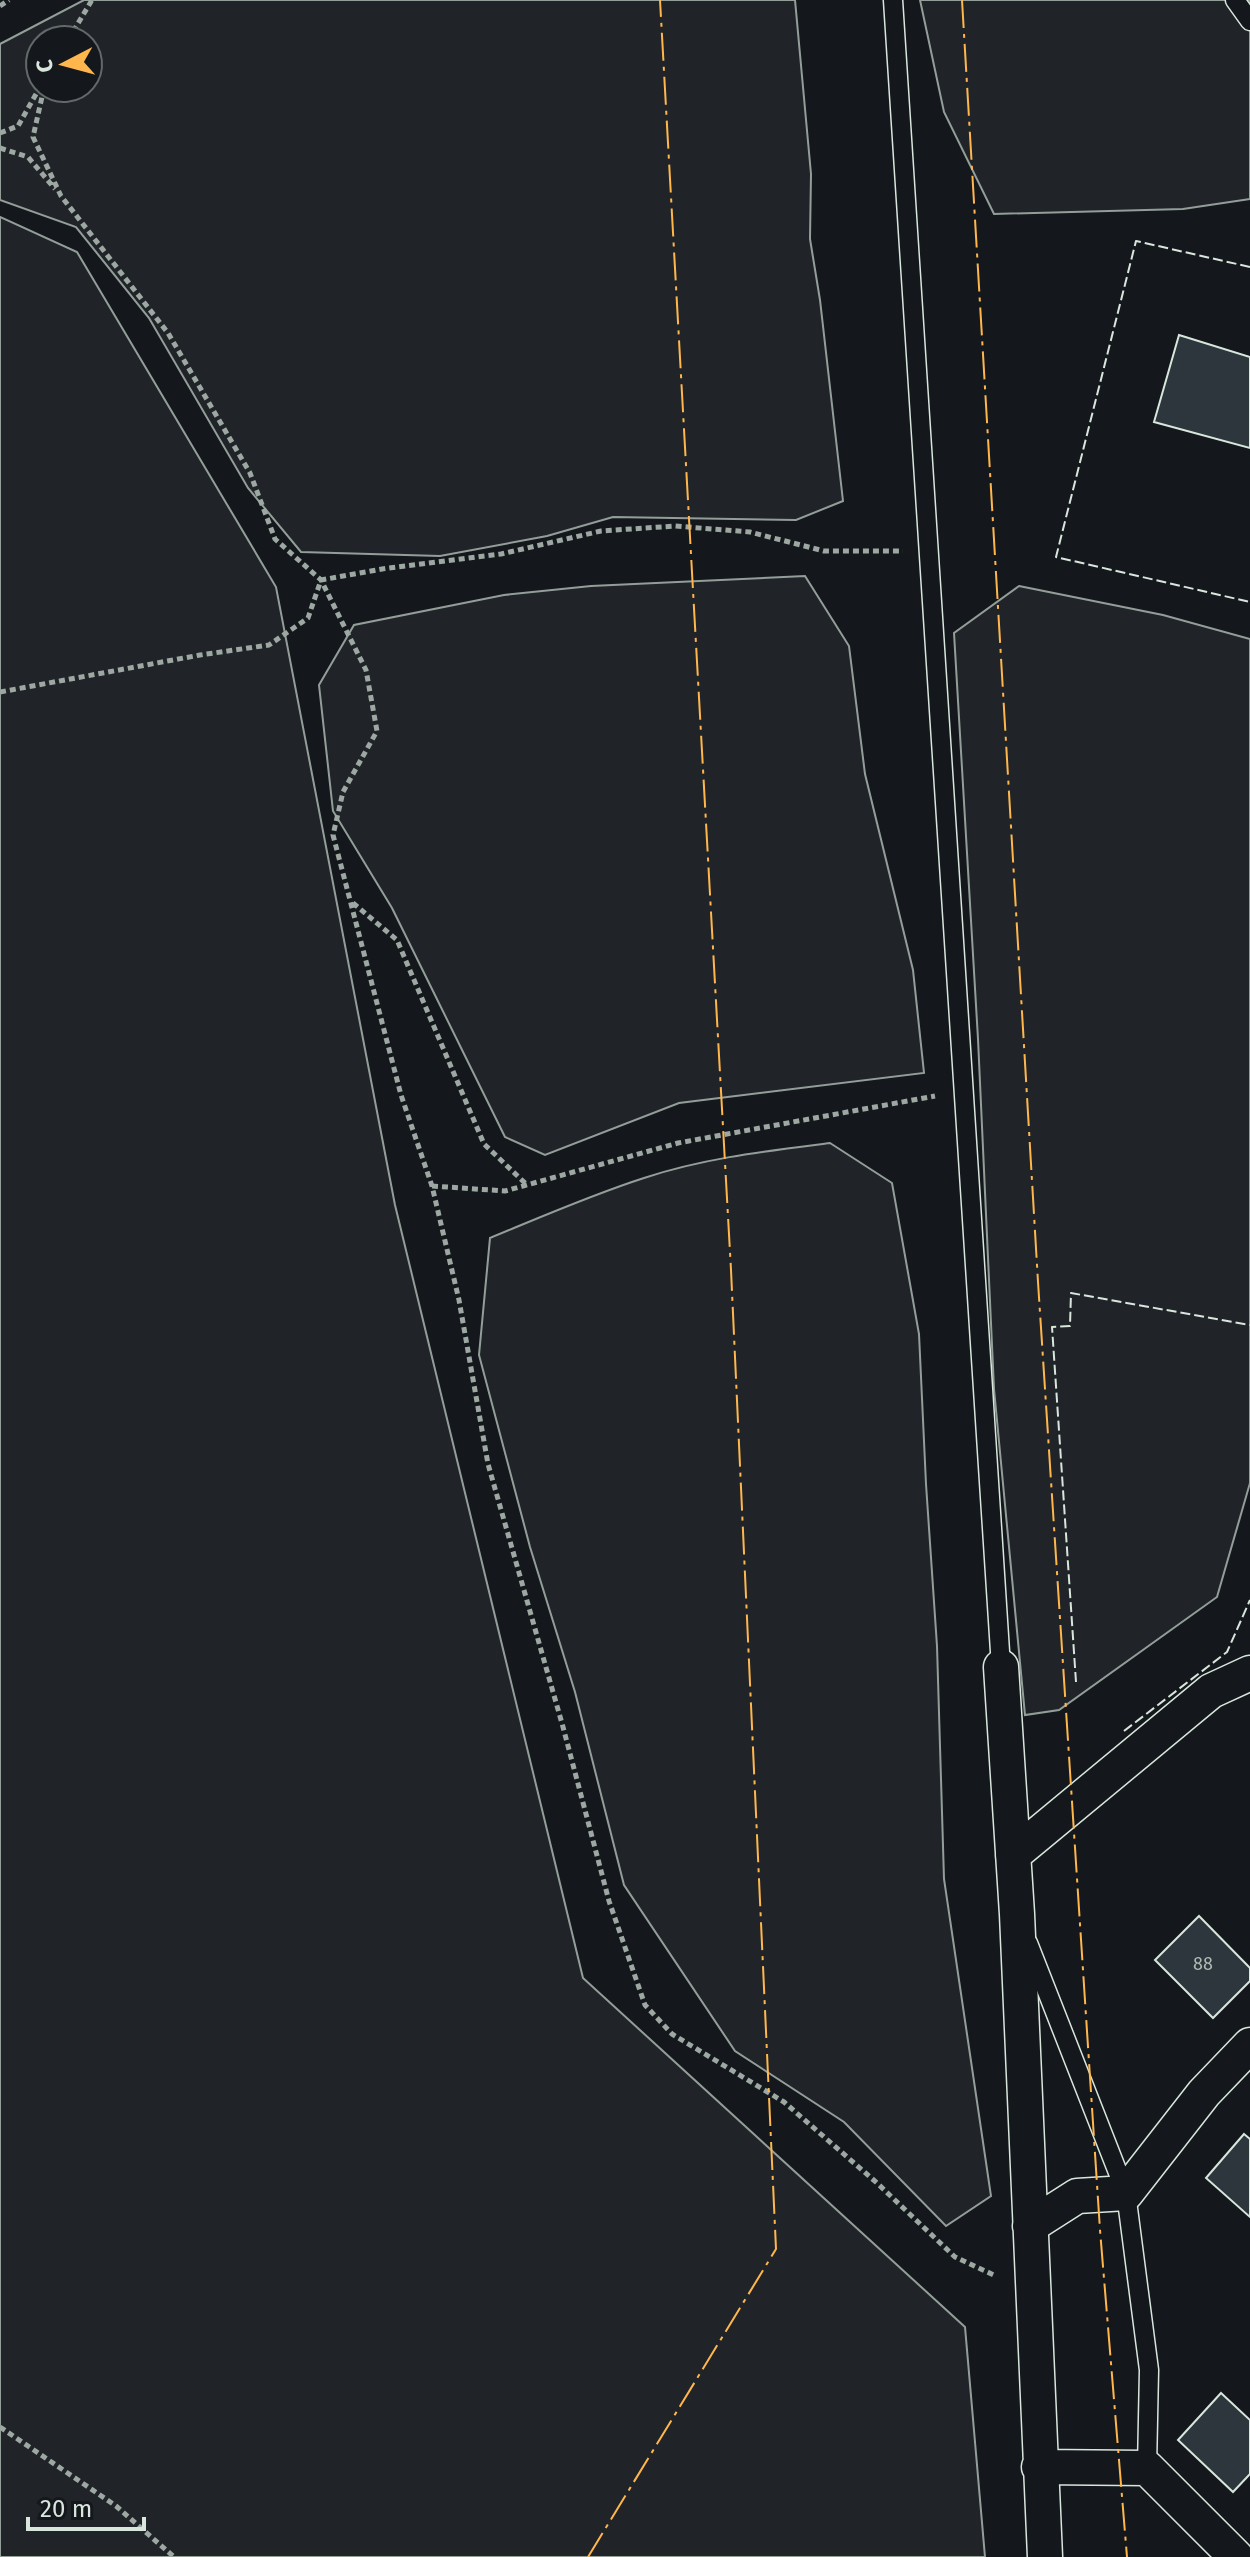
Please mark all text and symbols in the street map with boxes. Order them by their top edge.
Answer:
north arrow [24,24,104,104]
text: С [30,58,59,74]
house number: 88 [1193,1953,1213,1975]
scale bar [28,2481,144,2531]
text: 20 m [40,2495,92,2523]

